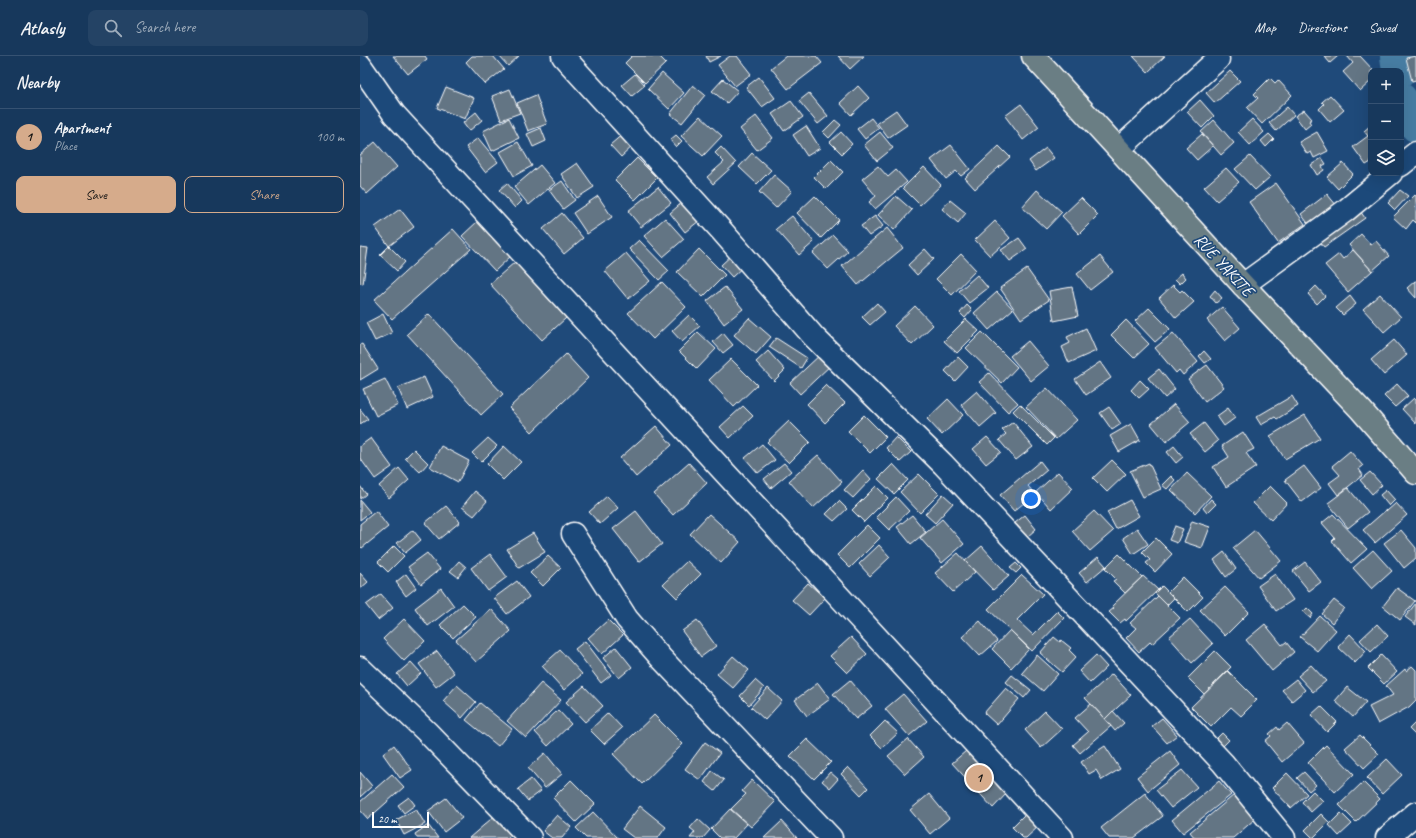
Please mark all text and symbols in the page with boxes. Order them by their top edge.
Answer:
search box [88,10,368,46]
text: Atlasly [20,16,64,40]
icon: search [102,17,124,39]
text: Search here [134,18,195,37]
text: Map [1255,19,1276,36]
text: Directions [1298,19,1347,36]
text: Saved [1369,19,1396,36]
map controls [1368,68,1404,176]
button: + [1368,68,1404,104]
text: Nearby [16,72,59,93]
button: − [1368,104,1404,140]
text: Apartment [54,119,110,138]
text: 1 [26,129,32,145]
text: 100 m [316,129,344,145]
text: Place [54,138,77,154]
button: layers [1368,140,1404,176]
button: Save [16,176,176,213]
button: Share [184,176,344,213]
street label: RUE YAKITE [1190,229,1260,303]
your location [1021,489,1041,509]
pin: 1 [966,763,992,793]
scale bar [372,810,429,829]
text: 20 m [378,812,397,826]

